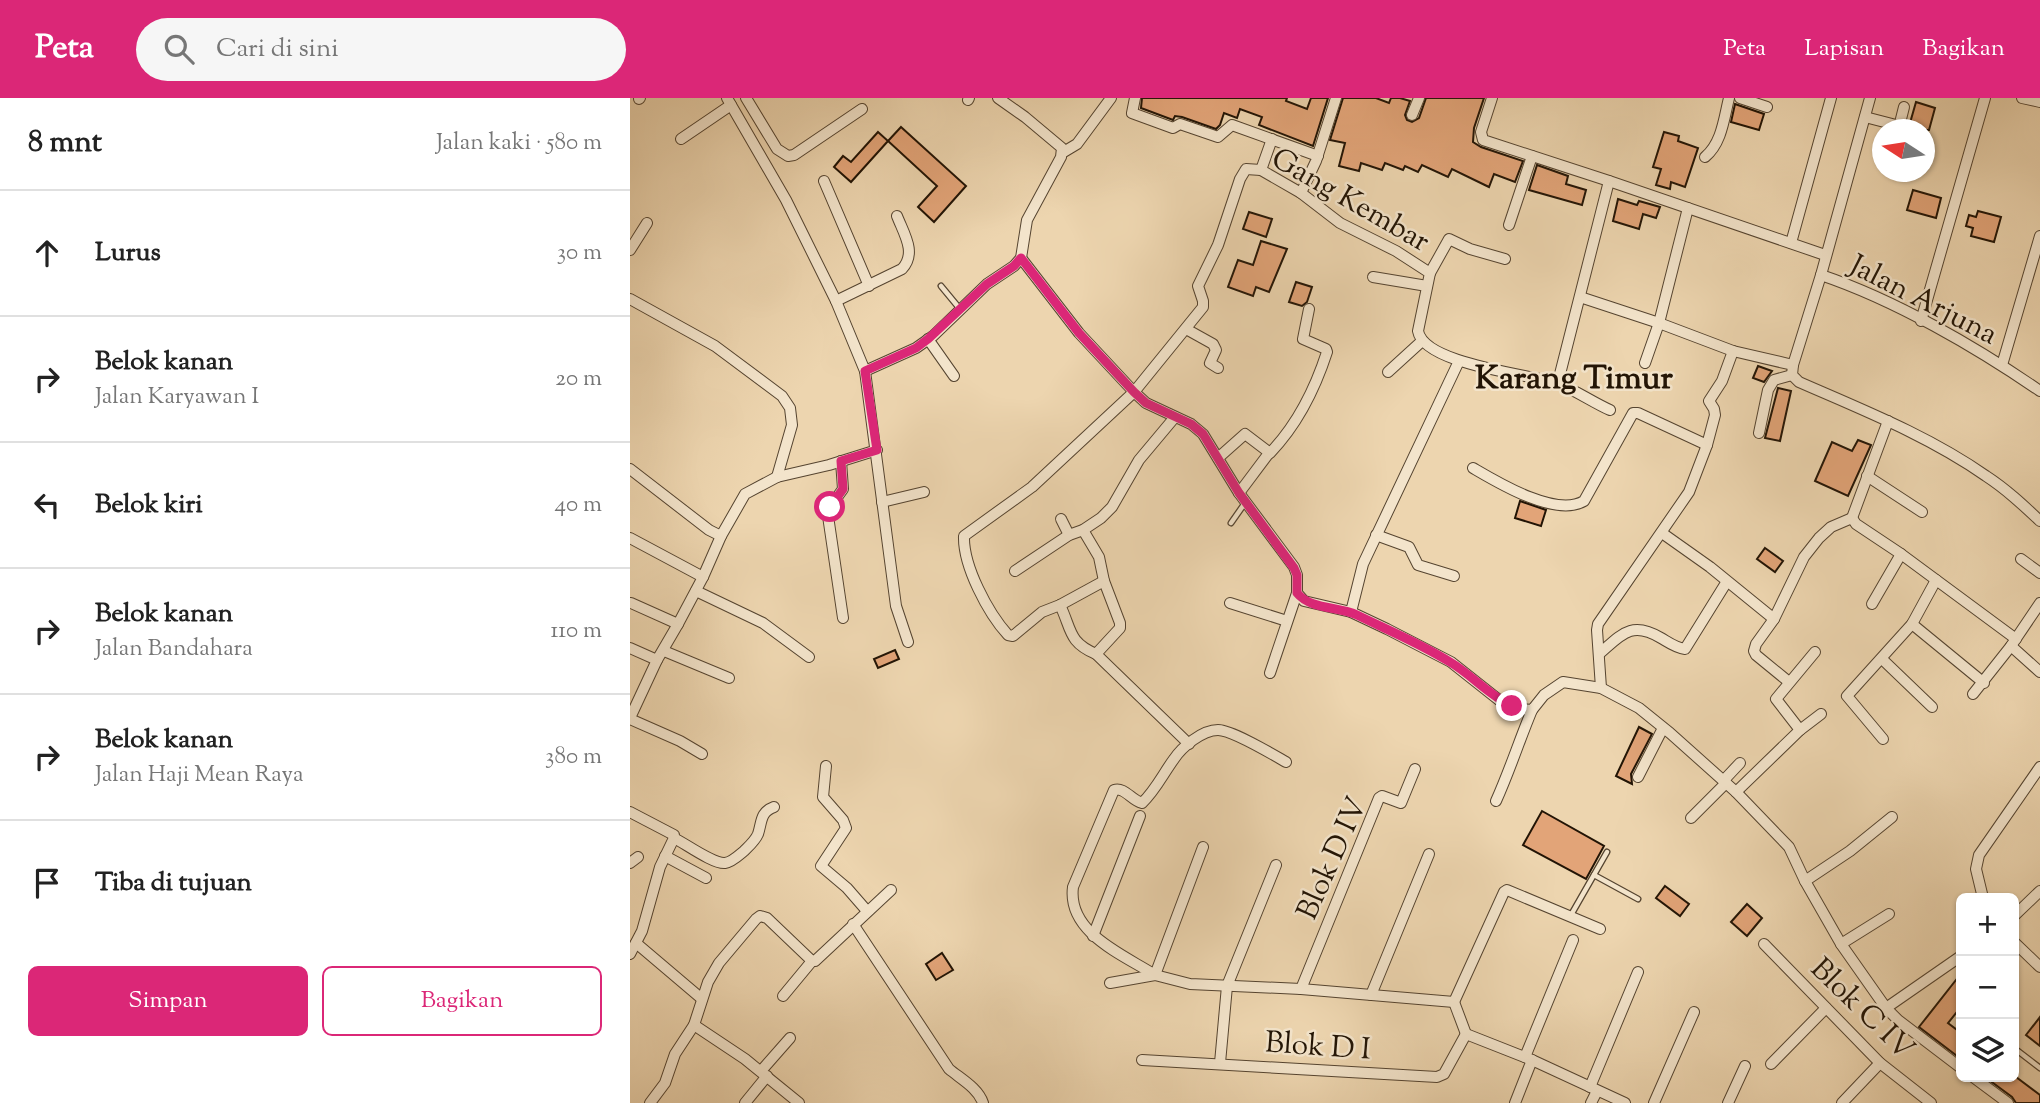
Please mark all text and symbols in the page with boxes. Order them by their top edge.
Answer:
search box [136,18,626,81]
text: Peta [35,25,94,73]
icon: search [160,30,198,68]
text: Cari di sini [216,31,339,68]
text: Peta [1723,32,1766,66]
text: Lapisan [1804,32,1884,66]
text: Bagikan [1922,32,2005,66]
north arrow [1872,119,1935,182]
text: 8 mnt [28,122,102,165]
text: Jalan kaki · 580 m [436,127,602,160]
street label: Gang Kembar [1262,138,1437,264]
icon: ahead [28,234,66,272]
text: Lurus [95,235,161,272]
text: 30 m [557,237,602,270]
street label: Jalan Arjuna [1840,245,2005,357]
text: Belok kanan [95,344,233,381]
district label: Karang Timur [1475,356,1674,404]
icon: right [28,360,66,398]
text: 20 m [555,363,602,396]
text: Jalan Karyawan I [95,381,259,414]
icon: left [28,486,66,524]
text: Belok kiri [95,487,203,524]
text: 40 m [555,489,602,522]
route start [814,491,845,522]
text: Belok kanan [95,596,233,633]
icon: right [28,612,66,650]
text: 110 m [551,615,602,648]
text: Jalan Bandahara [95,633,253,666]
route end [1496,690,1527,721]
text: Belok kanan [95,722,233,759]
icon: right [28,738,66,776]
text: 380 m [545,741,602,774]
text: Jalan Haji Mean Raya [95,759,304,792]
street label: Blok D IV [1287,791,1379,927]
icon: arrive [28,864,66,902]
text: Tiba di tujuan [95,865,252,902]
map controls [1956,893,2019,1082]
button: + [1956,893,2019,956]
street label: Blok C IV [1799,949,1923,1071]
button: − [1956,956,2019,1019]
button: Simpan [28,966,308,1036]
button: Bagikan [322,966,602,1036]
button: layers [1956,1019,2019,1082]
street label: Blok D I [1264,1022,1372,1073]

